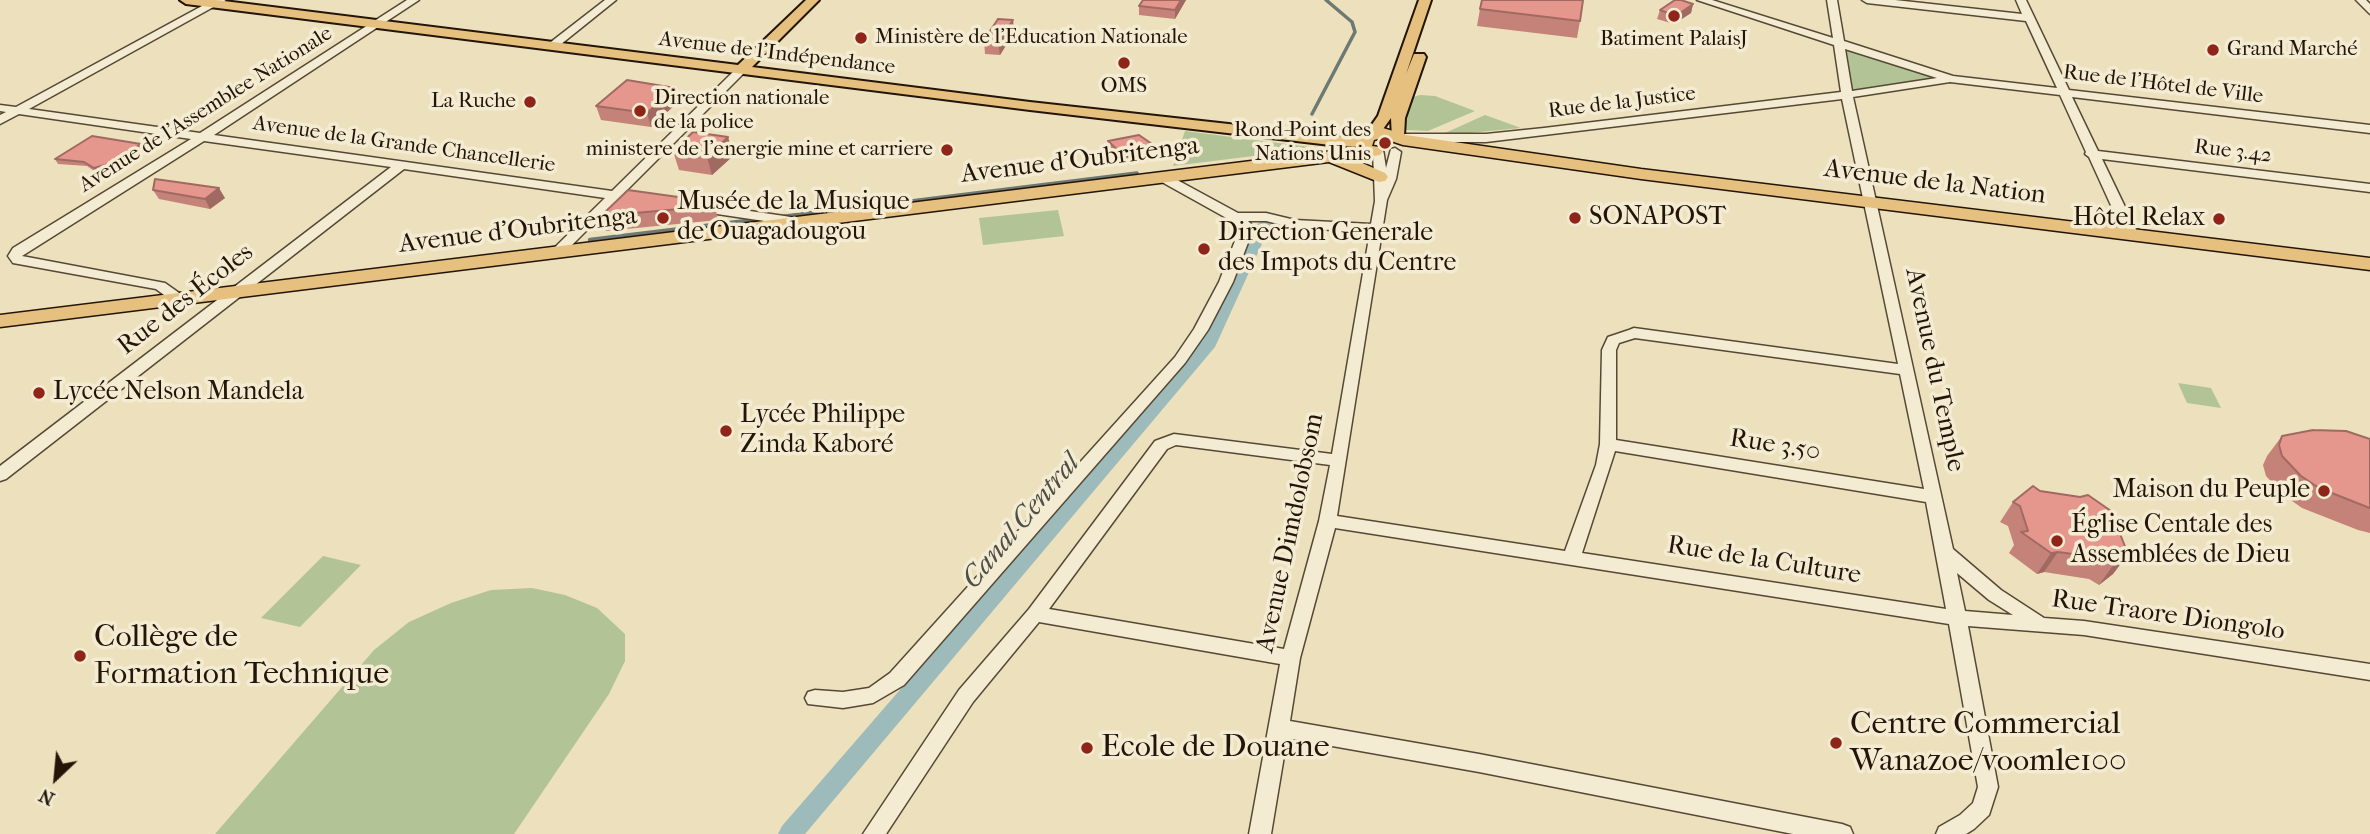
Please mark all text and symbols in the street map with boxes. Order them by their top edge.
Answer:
marker: Batiment PalaisJ [1666,8,1682,24]
street label: Avenue de l'Assemblee Nationale [75,21,337,199]
place label: Ministère de l'Education Nationale [875,25,1188,51]
street label: Avenue de l'Indépendance [657,27,897,81]
place label: Batiment PalaisJ [1600,27,1748,53]
marker: Ministère de l'Education Nationale [853,30,869,46]
place label: Grand Marché [2227,37,2358,63]
marker: Grand Marché [2205,42,2221,58]
marker: OMS [1116,55,1132,71]
street label: Rue de l'Hôtel de Ville [2062,60,2264,110]
place label: OMS [1101,74,1147,100]
street label: Rue de la Justice [1547,81,1697,125]
place label: Direction nationale de la police [654,86,829,136]
place label: La Ruche [431,89,516,115]
marker: La Ruche [522,94,538,110]
marker: Direction nationale de la police [632,103,648,119]
street label: Avenue de la Grande Chancellerie [251,111,557,179]
place label: Rond-Point des Nations Unis [1234,118,1371,168]
street label: Avenue d'Oubritenga [959,131,1201,191]
marker: Rond-Point des Nations Unis [1377,135,1393,151]
street label: Rue 3.42 [2193,135,2273,169]
place label: ministere de l'energie mine et carriere [586,137,933,163]
marker: ministere de l'energie mine et carriere [939,142,955,158]
street label: Avenue de la Nation [1822,154,2048,212]
place label: Musée de la Musique de Ouagadougou [677,187,910,248]
street label: Avenue d'Oubritenga [397,201,639,261]
place label: SONAPOST [1589,202,1726,234]
place label: Hôtel Relax [2073,203,2205,235]
marker: Musée de la Musique de Ouagadougou [655,210,671,226]
marker: SONAPOST [1567,210,1583,226]
marker: Hôtel Relax [2211,211,2227,227]
place label: Direction Generale des Impots du Centre [1218,218,1456,280]
street label: Rue des Écoles [112,237,260,363]
marker: Direction Generale des Impots du Centre [1196,241,1212,257]
street label: Avenue du Temple [1897,265,1971,475]
place label: Lycée Nelson Mandela [53,377,304,409]
marker: Lycée Nelson Mandela [31,385,47,401]
place label: Lycée Philippe Zinda Kaboré [740,400,905,462]
street label: Avenue Dimdolobsom [1250,411,1332,655]
marker: Lycée Philippe Zinda Kaboré [718,423,734,439]
street label: Rue 3.50 [1727,423,1823,469]
water label: Canal Central [956,448,1088,596]
place label: Maison du Peuple [2113,475,2310,507]
marker: Maison du Peuple [2316,483,2332,499]
place label: Église Centale des Assemblées de Dieu [2071,510,2290,572]
street label: Rue de la Culture [1665,530,1863,592]
marker: Église Centale des Assemblées de Dieu [2049,533,2065,549]
street label: Rue Traore Diongolo [2049,584,2287,648]
place label: Collège de Formation Technique [94,619,389,694]
marker: Collège de Formation Technique [72,648,88,664]
place label: Centre Commercial Wanazoe/voomle100 [1850,706,2127,781]
place label: Ecole de Douane [1101,729,1330,767]
marker: Centre Commercial Wanazoe/voomle100 [1828,735,1844,751]
marker: Ecole de Douane [1079,740,1095,756]
north arrow [21,743,91,813]
text: N [35,784,58,810]

